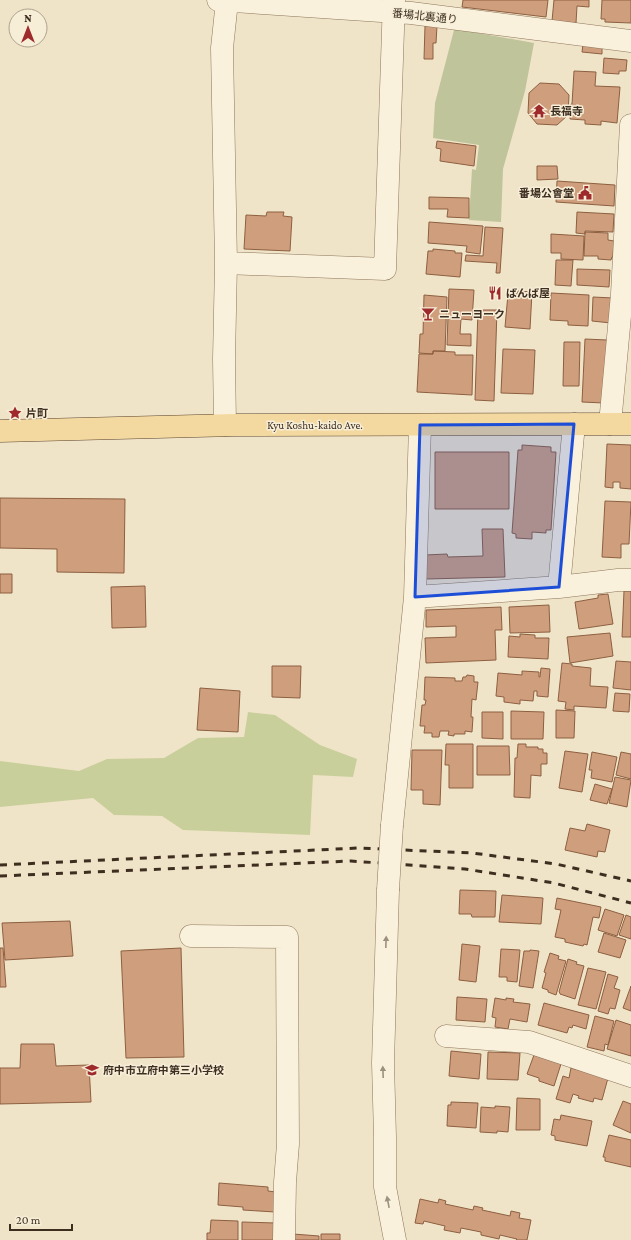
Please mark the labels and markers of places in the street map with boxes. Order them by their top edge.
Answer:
temple icon: 長福寺 [531,103,547,119]
place label: 長福寺 [550,105,583,117]
public building icon: 番場公會堂 [577,185,593,201]
place label: 番場公會堂 [519,187,574,199]
restaurant icon: ばんば屋 [487,285,503,301]
place label: ばんば屋 [506,287,550,299]
bar icon: ニューヨーク [420,306,436,322]
place label: ニューヨーク [439,308,505,320]
place icon: 片町 [7,405,23,421]
place label: 片町 [26,407,48,419]
school or university icon: 府中市立府中第三小学校 [84,1062,100,1078]
place label: 府中市立府中第三小学校 [103,1064,224,1076]

